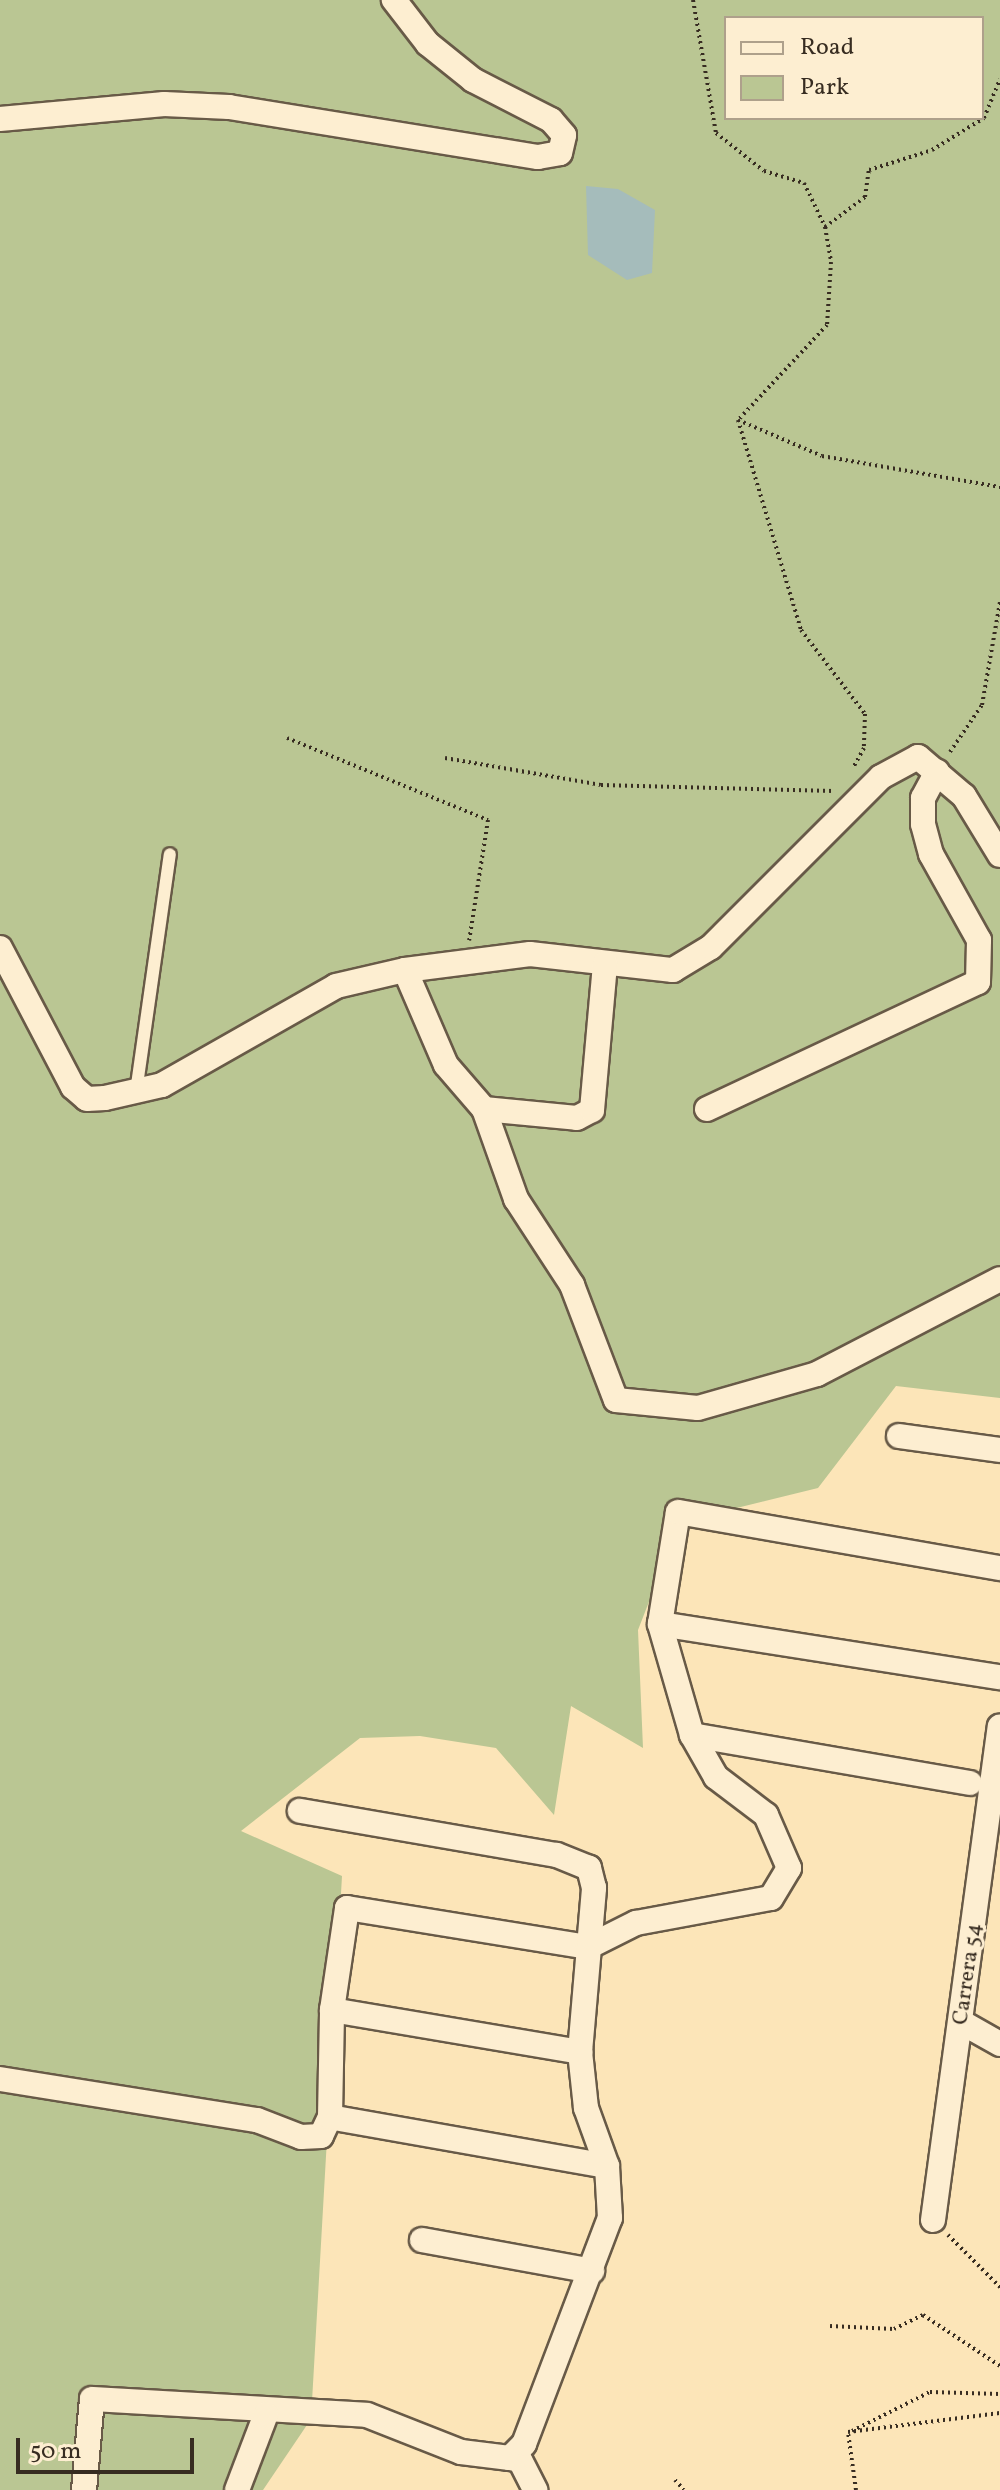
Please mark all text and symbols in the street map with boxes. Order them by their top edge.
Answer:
legend [724,16,984,120]
text: Road [800,31,854,65]
text: Park [800,71,849,105]
street label: Carrera 54 [948,1921,988,2027]
scale bar [20,2422,198,2472]
text: 50 m [30,2435,82,2469]

